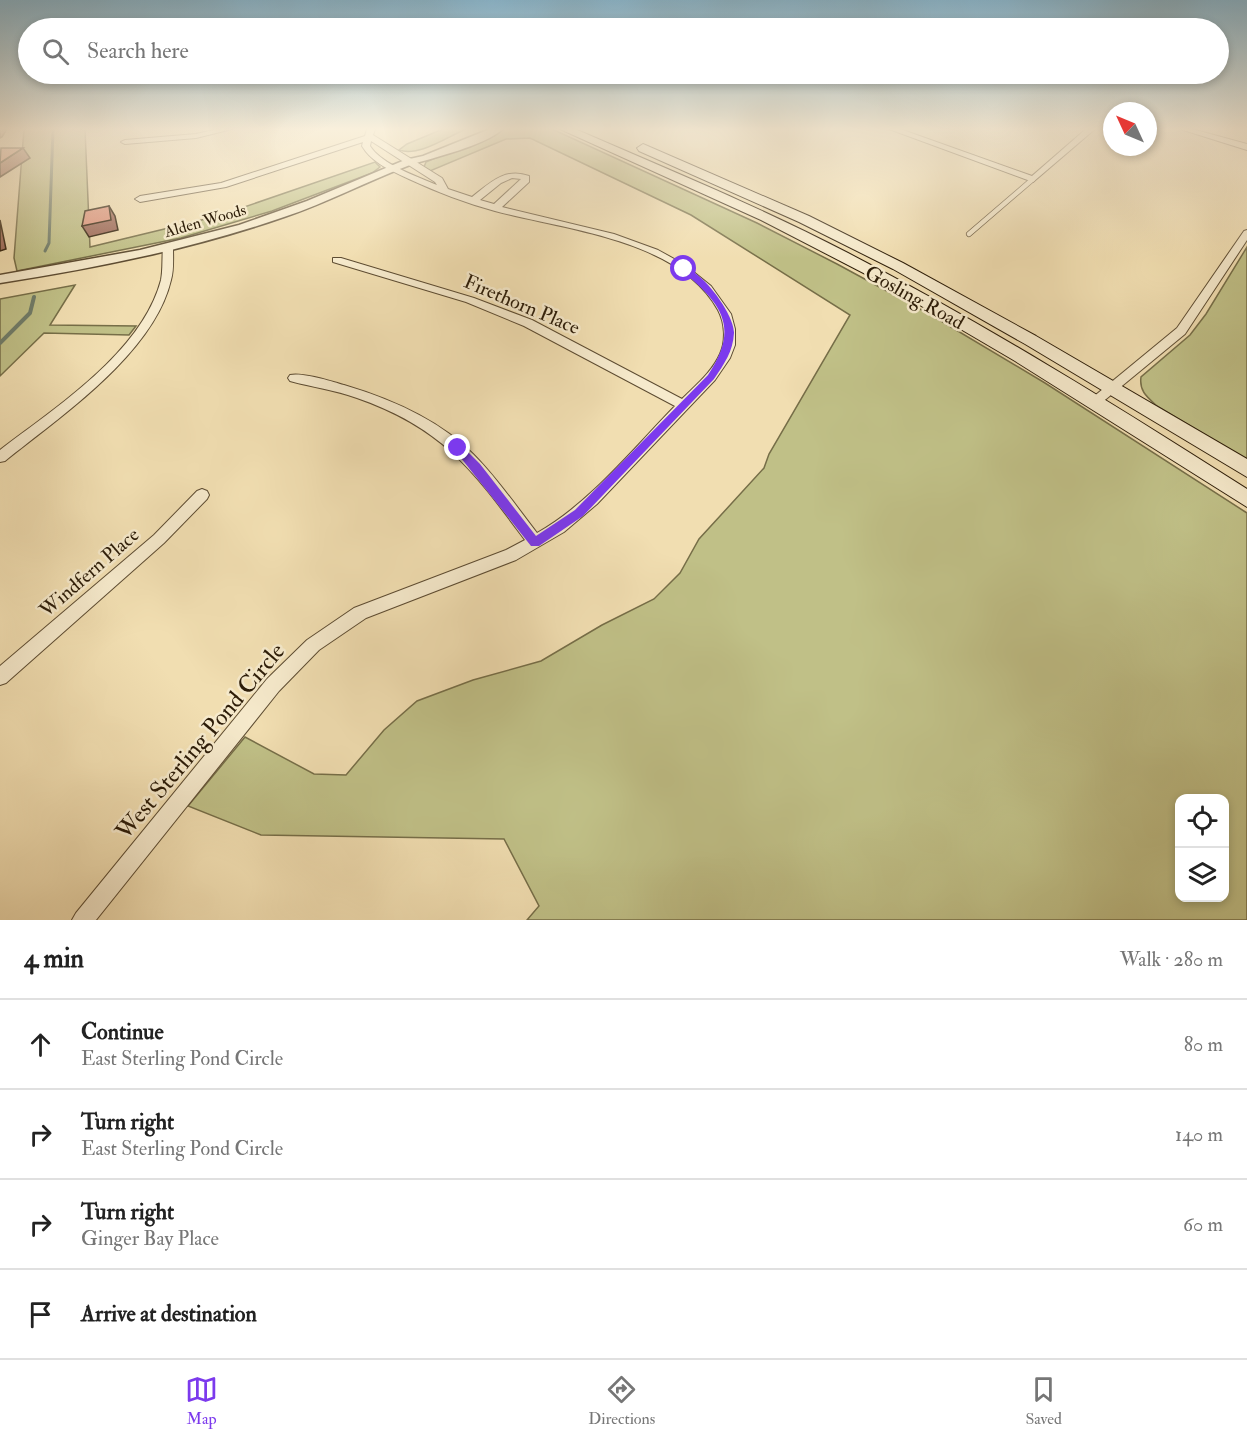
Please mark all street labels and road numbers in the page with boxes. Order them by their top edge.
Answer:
street label: Alden Woods [161,200,248,242]
street label: Gosling Road [861,260,969,335]
street label: Firethorn Place [460,269,584,340]
street label: Windfern Place [34,522,144,623]
street label: West Sterling Pond Circle [108,637,292,847]

